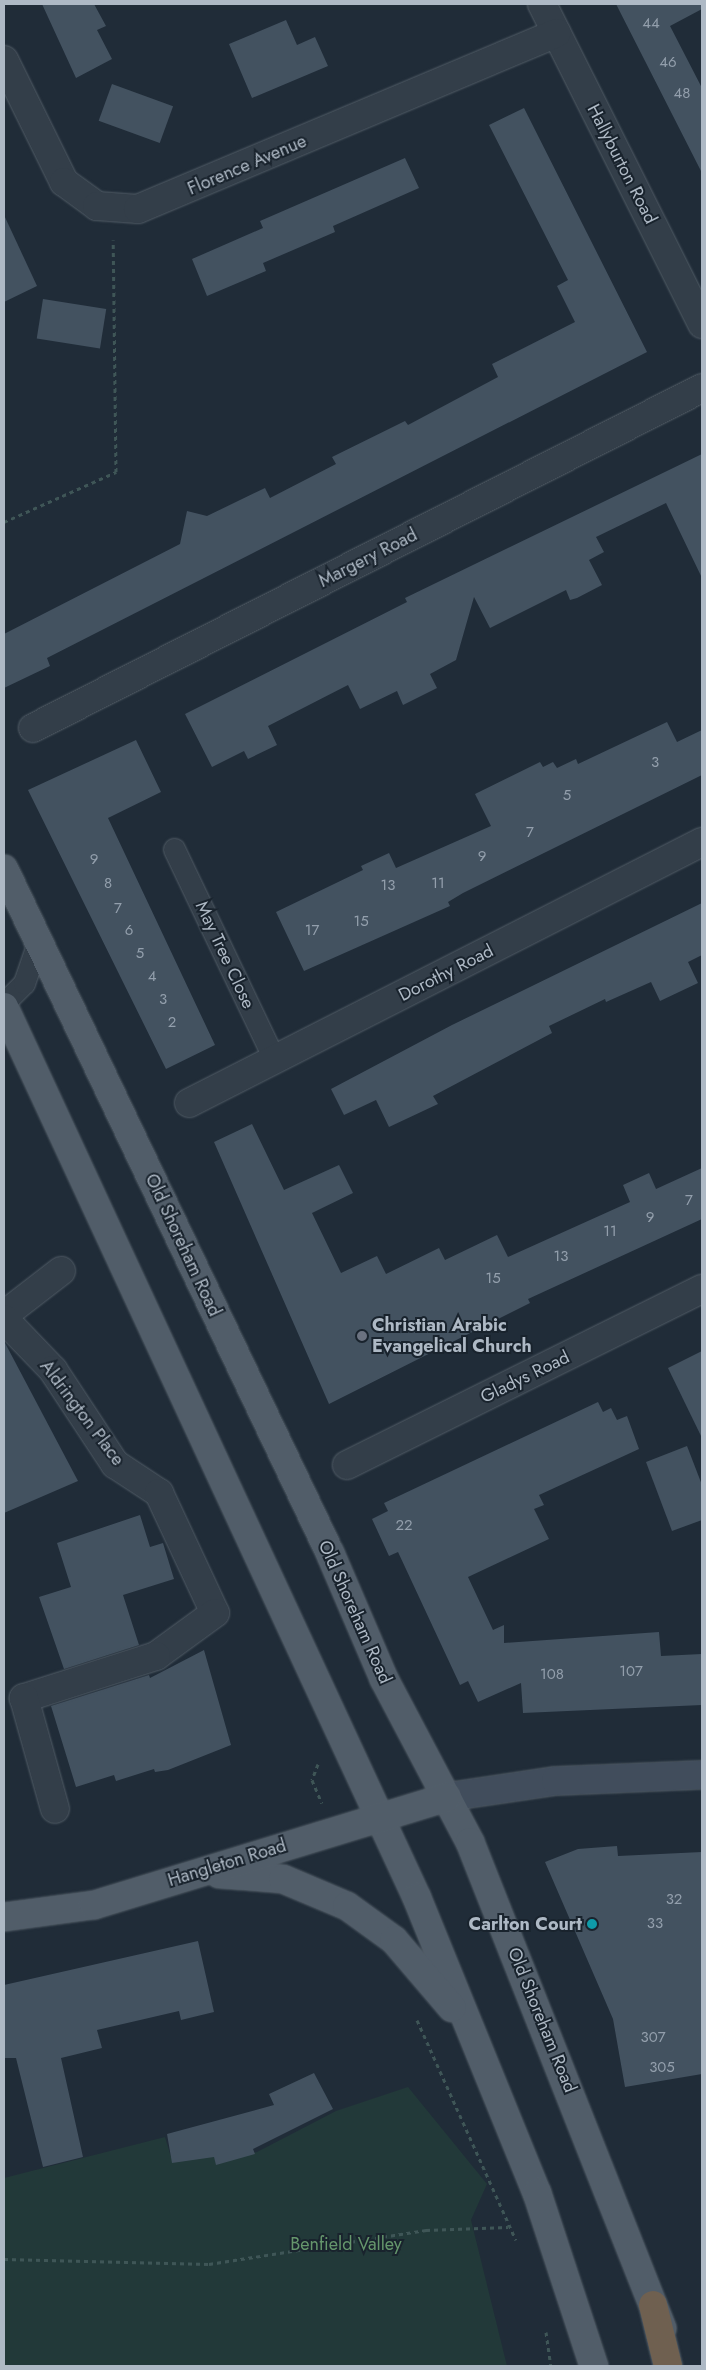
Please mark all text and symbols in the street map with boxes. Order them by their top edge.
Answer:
house number: 44 [642,15,660,33]
house number: 46 [659,54,677,72]
house number: 48 [674,85,690,103]
street label: Hallyburton Road [583,101,661,227]
street label: Florence Avenue [184,130,310,200]
street label: Margery Road [315,524,421,592]
house number: 3 [651,754,659,772]
house number: 5 [563,787,571,805]
house number: 7 [526,824,534,842]
house number: 9 [478,848,486,866]
house number: 9 [90,851,98,869]
house number: 8 [104,875,112,893]
house number: 11 [431,875,445,893]
house number: 13 [381,877,395,895]
street label: May Tree Close [191,898,259,1012]
house number: 7 [114,900,122,918]
house number: 15 [353,913,369,931]
house number: 6 [125,922,133,940]
house number: 17 [305,922,319,940]
street label: Dorothy Road [395,940,497,1006]
house number: 5 [136,945,144,963]
house number: 4 [148,968,156,986]
house number: 3 [159,991,167,1009]
house number: 2 [168,1014,176,1032]
street label: Old Shoreham Road [141,1170,225,1320]
house number: 7 [685,1192,693,1210]
house number: 9 [646,1209,654,1227]
house number: 11 [603,1223,617,1241]
house number: 13 [554,1248,568,1266]
house number: 15 [485,1270,501,1288]
place label: Christian Arabic Evangelical Church [372,1315,532,1358]
marker: Christian Arabic Evangelical Church [356,1330,368,1342]
street label: Gladys Road [477,1346,573,1408]
street label: Aldrington Place [35,1356,129,1470]
house number: 22 [395,1517,413,1535]
street label: Old Shoreham Road [314,1537,396,1687]
house number: 107 [619,1663,643,1681]
house number: 108 [540,1666,564,1684]
street label: Hangleton Road [165,1835,289,1891]
house number: 32 [666,1891,682,1909]
place label: Carlton Court [469,1913,582,1935]
house number: 33 [647,1915,663,1933]
marker: Carlton Court [586,1918,598,1930]
street label: Old Shoreham Road [503,1944,581,2096]
house number: 307 [640,2029,666,2047]
house number: 305 [649,2059,675,2077]
park label: Benfield Valley [290,2233,402,2255]

